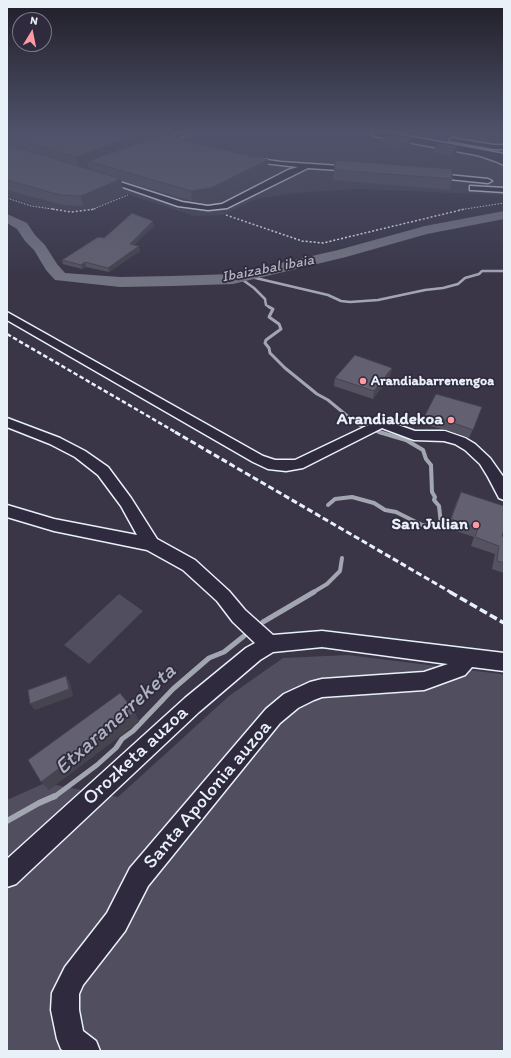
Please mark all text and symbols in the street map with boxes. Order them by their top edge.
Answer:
north arrow [12,12,52,52]
text: N [29,14,39,28]
water label: Ibaizabal ibaia [220,251,316,287]
place label: Arandiabarrenengoa [371,373,494,389]
marker: Arandiabarrenengoa [358,376,368,386]
place label: Arandialdekoa [337,410,443,430]
marker: Arandialdekoa [446,415,456,425]
place label: San Julian [392,515,468,535]
marker: San Julian [471,520,481,530]
water label: Etxaranerreketa [50,659,182,781]
street label: Orozketa auzoa [78,701,194,811]
street label: Santa Apolonia auzoa [139,716,277,874]

